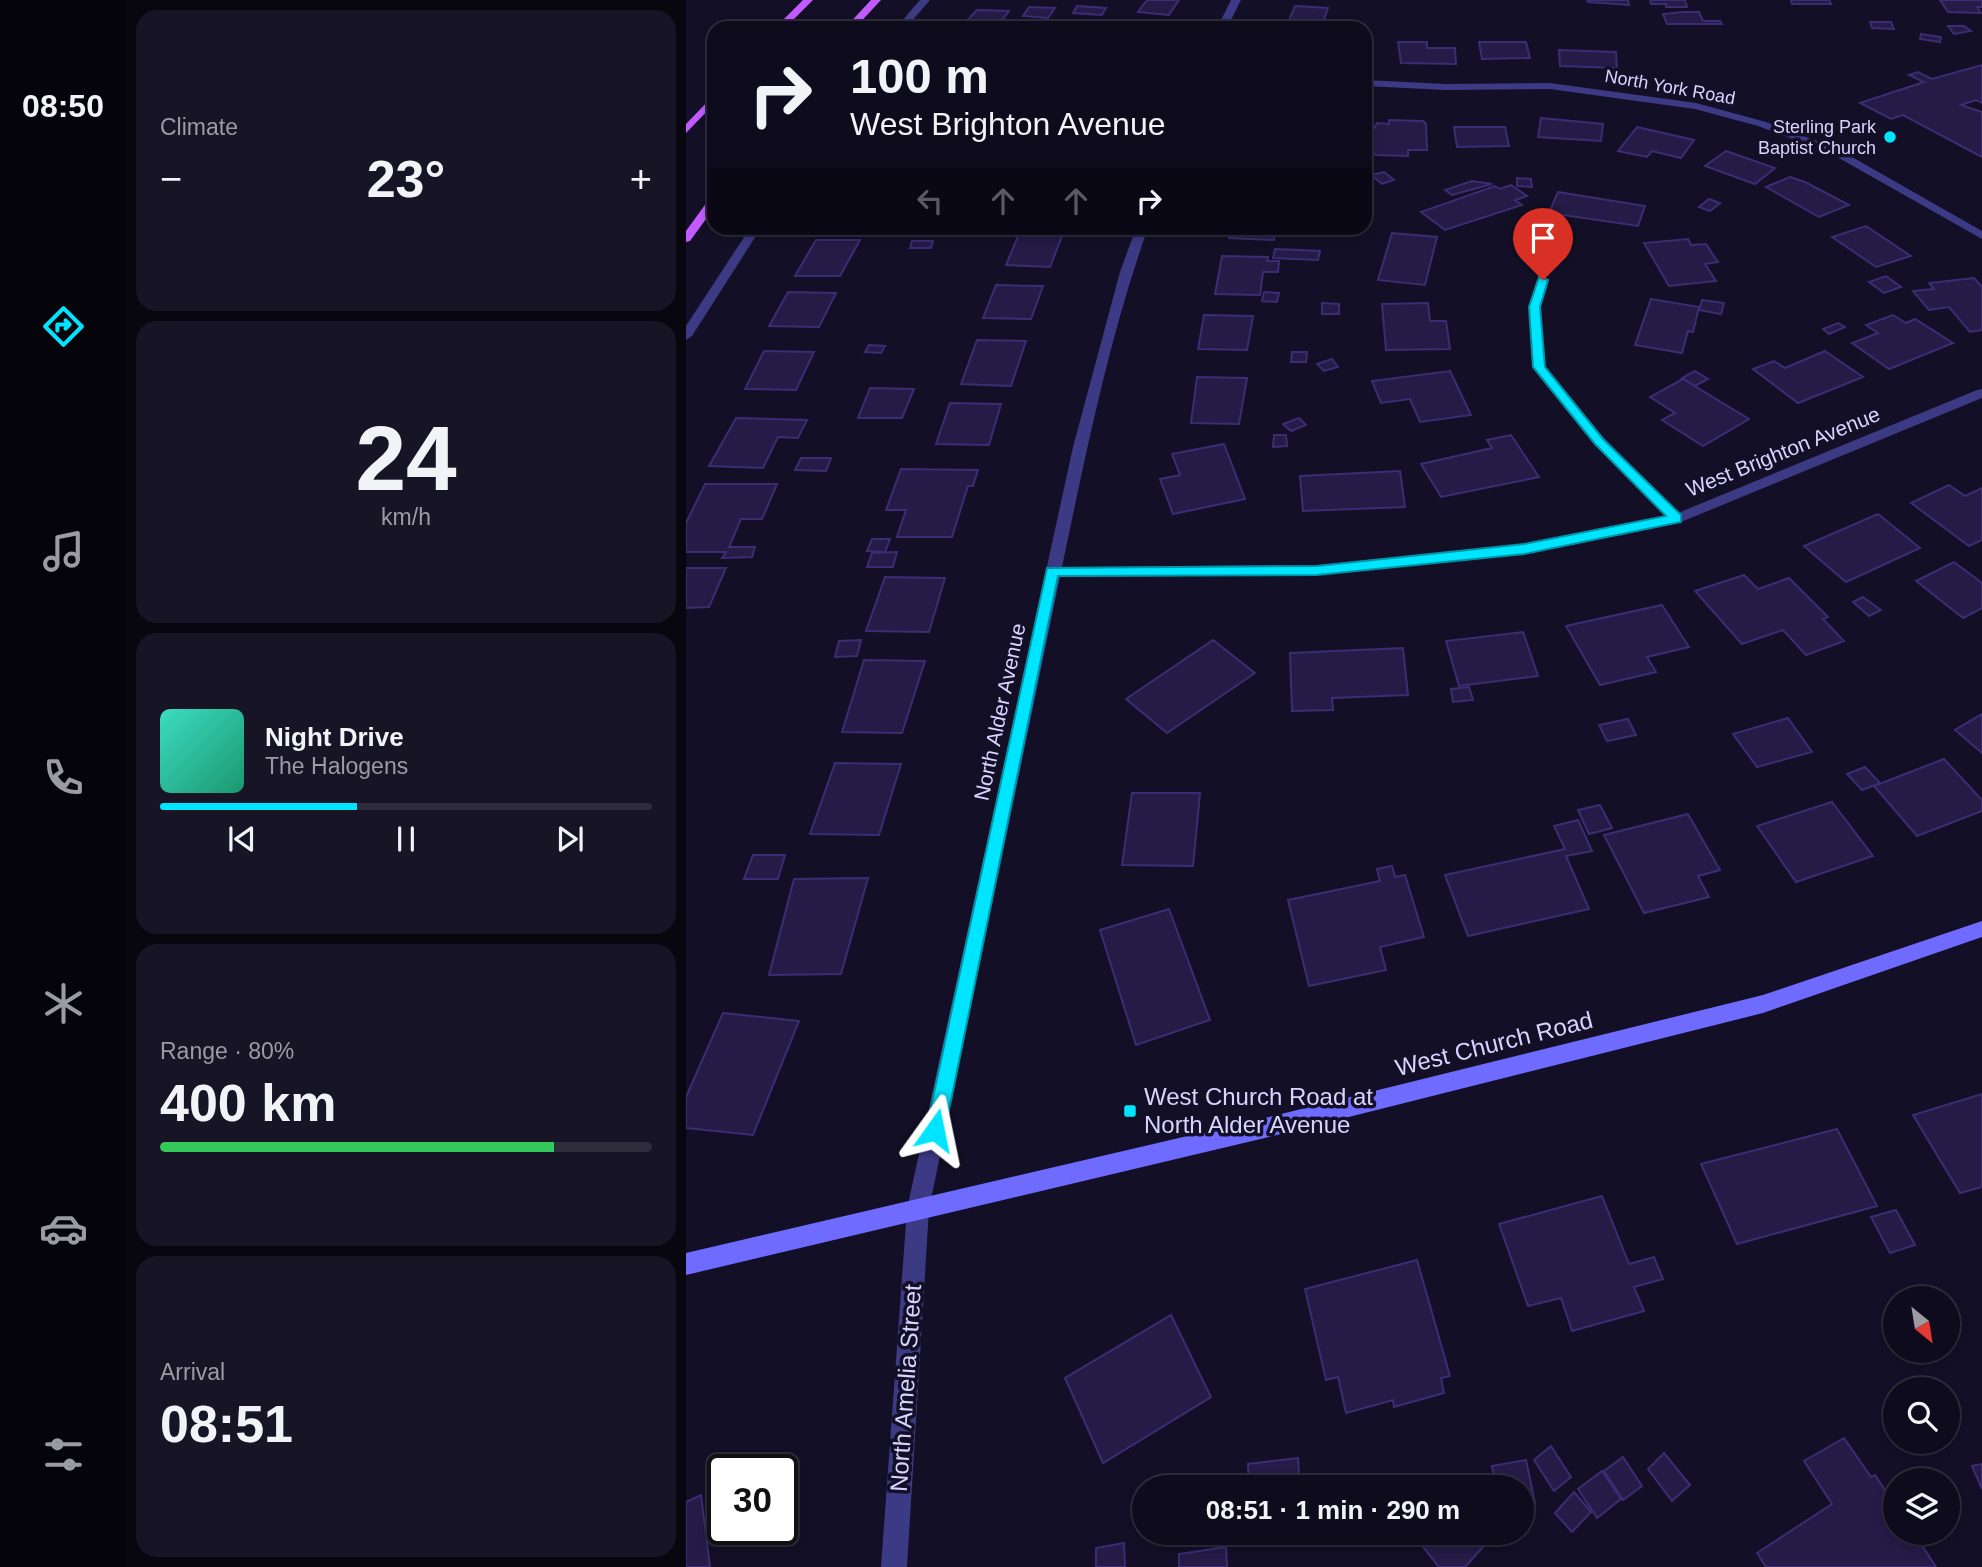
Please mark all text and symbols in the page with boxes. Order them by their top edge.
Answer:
icon: right [735,49,826,140]
text: 100 m [850,49,989,103]
street label: North York Road [1603,66,1737,108]
text: 08:50 [22,88,104,124]
text: West Brighton Avenue [850,106,1165,142]
text: Climate [160,114,238,140]
place label: Sterling Park Baptist Church [1758,117,1877,158]
marker: Sterling Park Baptist Church [1882,129,1898,145]
text: 23° [367,150,445,208]
text: − [160,158,182,200]
text: + [630,158,652,200]
icon: left [911,182,949,220]
icon: ahead [984,182,1022,220]
icon: ahead [1057,182,1095,220]
icon: right [1130,182,1168,220]
pin [1513,208,1573,280]
icon: arrive [1524,219,1562,257]
icon: directions [39,302,88,351]
street label: West Brighton Avenue [1683,402,1883,501]
text: 24 [355,408,457,509]
text: km/h [381,504,431,530]
icon: music [39,527,88,576]
street label: North Alder Avenue [969,621,1030,803]
text: Night Drive [265,722,404,752]
icon: phone [39,753,88,802]
text: The Halogens [265,753,408,779]
icon: previous [223,820,261,858]
icon: pause [387,820,425,858]
icon: next [551,820,589,858]
icon: climate [39,979,88,1028]
street label: West Church Road [1392,1006,1595,1081]
text: Range · 80% [160,1038,294,1064]
text: 400 km [160,1074,336,1132]
place label: West Church Road at North Alder Avenue [1144,1083,1373,1138]
position arrow [898,1093,972,1167]
marker: West Church Road at North Alder Avenue [1122,1103,1138,1119]
icon: car [39,1204,88,1253]
street label: North Amelia Street [885,1283,926,1493]
north arrow [1883,1286,1960,1363]
map controls [1883,1286,1960,1545]
text: Arrival [160,1359,225,1385]
button: search [1883,1377,1960,1454]
text: 08:51 [160,1395,293,1453]
icon: filters [39,1430,88,1479]
speed limit sign: 30 [707,1454,798,1545]
button: layers [1883,1468,1960,1545]
text: 08:51 · 1 min · 290 m [1206,1495,1460,1525]

